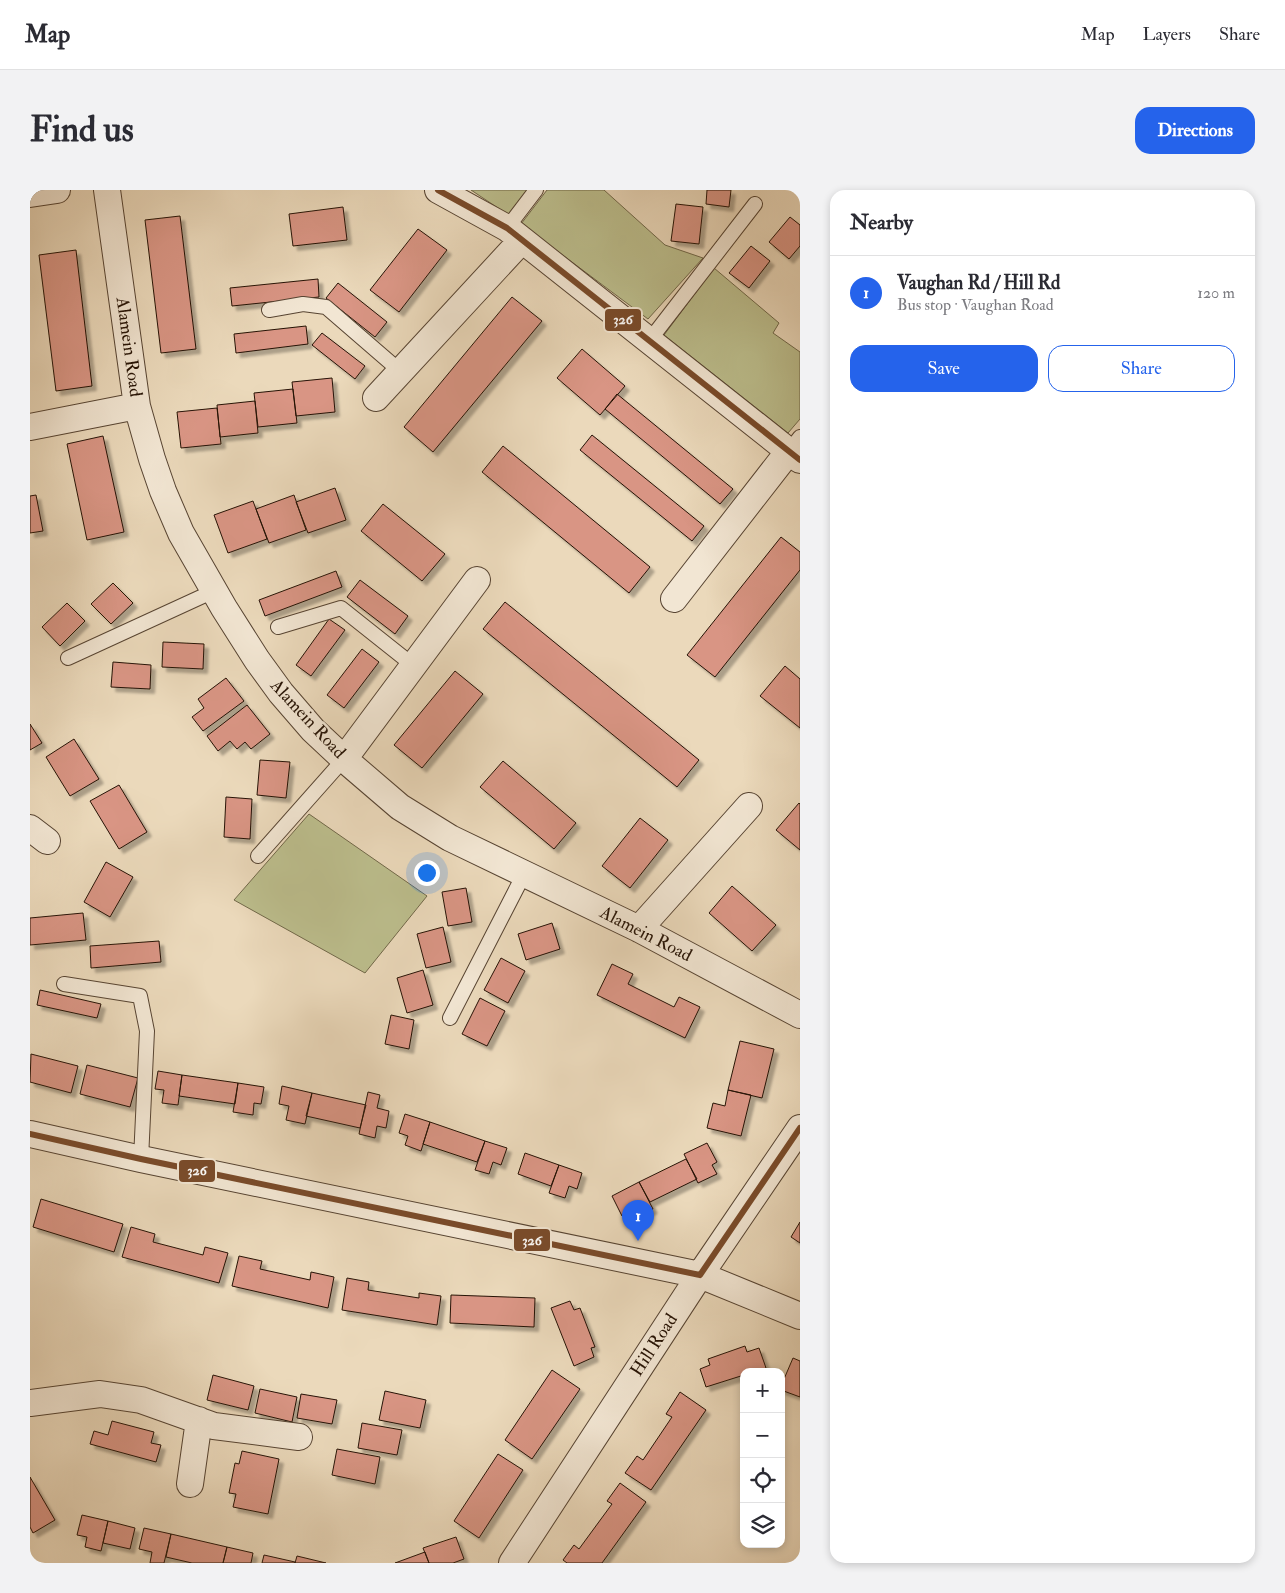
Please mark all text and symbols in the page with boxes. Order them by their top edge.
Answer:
text: Map [25,19,70,50]
text: Map [1081,23,1115,46]
text: Layers [1143,23,1191,46]
text: Share [1219,23,1260,46]
button: Directions [1135,107,1255,154]
text: Find us [30,108,134,152]
text: Nearby [850,209,913,236]
text: Vaughan Rd / Hill Rd [897,271,1060,295]
text: 1 [863,283,869,303]
text: 120 m [1197,283,1235,303]
street label: Alamein Road [110,295,147,398]
text: Bus stop · Vaughan Road [897,295,1054,315]
line badge: 326 [604,308,642,332]
text: 326 [613,311,634,328]
button: Save [850,345,1038,392]
button: Share [1048,345,1235,392]
street label: Alamein Road [265,674,351,764]
your location [414,860,440,886]
street label: Alamein Road [595,901,696,967]
line badge: 326 [178,1159,216,1183]
text: 326 [187,1162,208,1179]
pin: 1 [622,1200,654,1241]
line badge: 326 [513,1228,551,1252]
text: 326 [522,1232,543,1249]
street label: Hill Road [625,1309,683,1381]
map controls [740,1368,785,1548]
button: + [740,1368,785,1413]
button: − [740,1413,785,1458]
button: locate [740,1458,785,1503]
button: layers [740,1503,785,1548]

